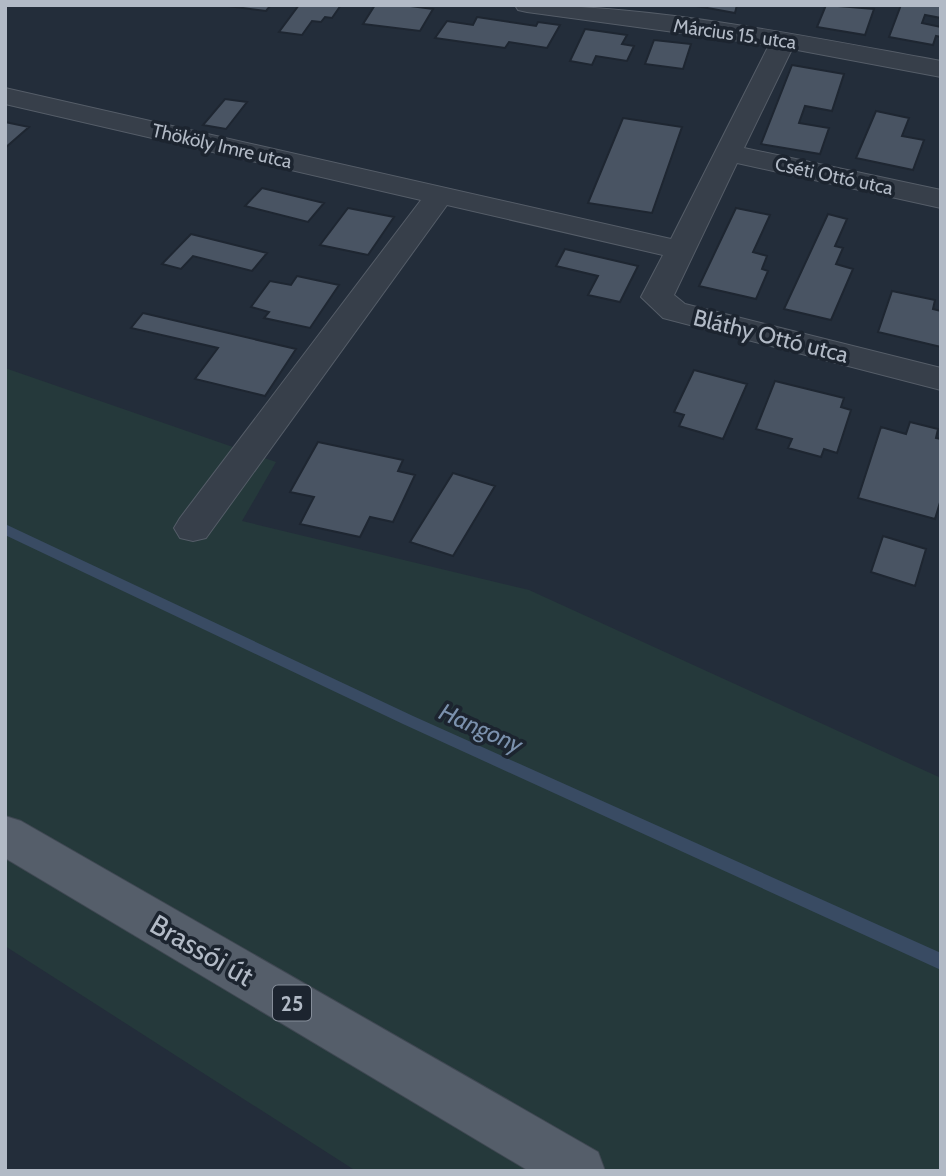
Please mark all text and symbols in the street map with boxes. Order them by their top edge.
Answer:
street label: Március 15. utca [672,14,798,54]
street label: Thököly Imre utca [150,119,294,173]
street label: Cséti Ottó utca [773,152,895,200]
street label: Bláthy Ottó utca [691,303,851,369]
water label: Hangony [435,697,528,760]
street label: Brassói út [144,907,260,993]
road number: 25 [273,986,311,1020]

